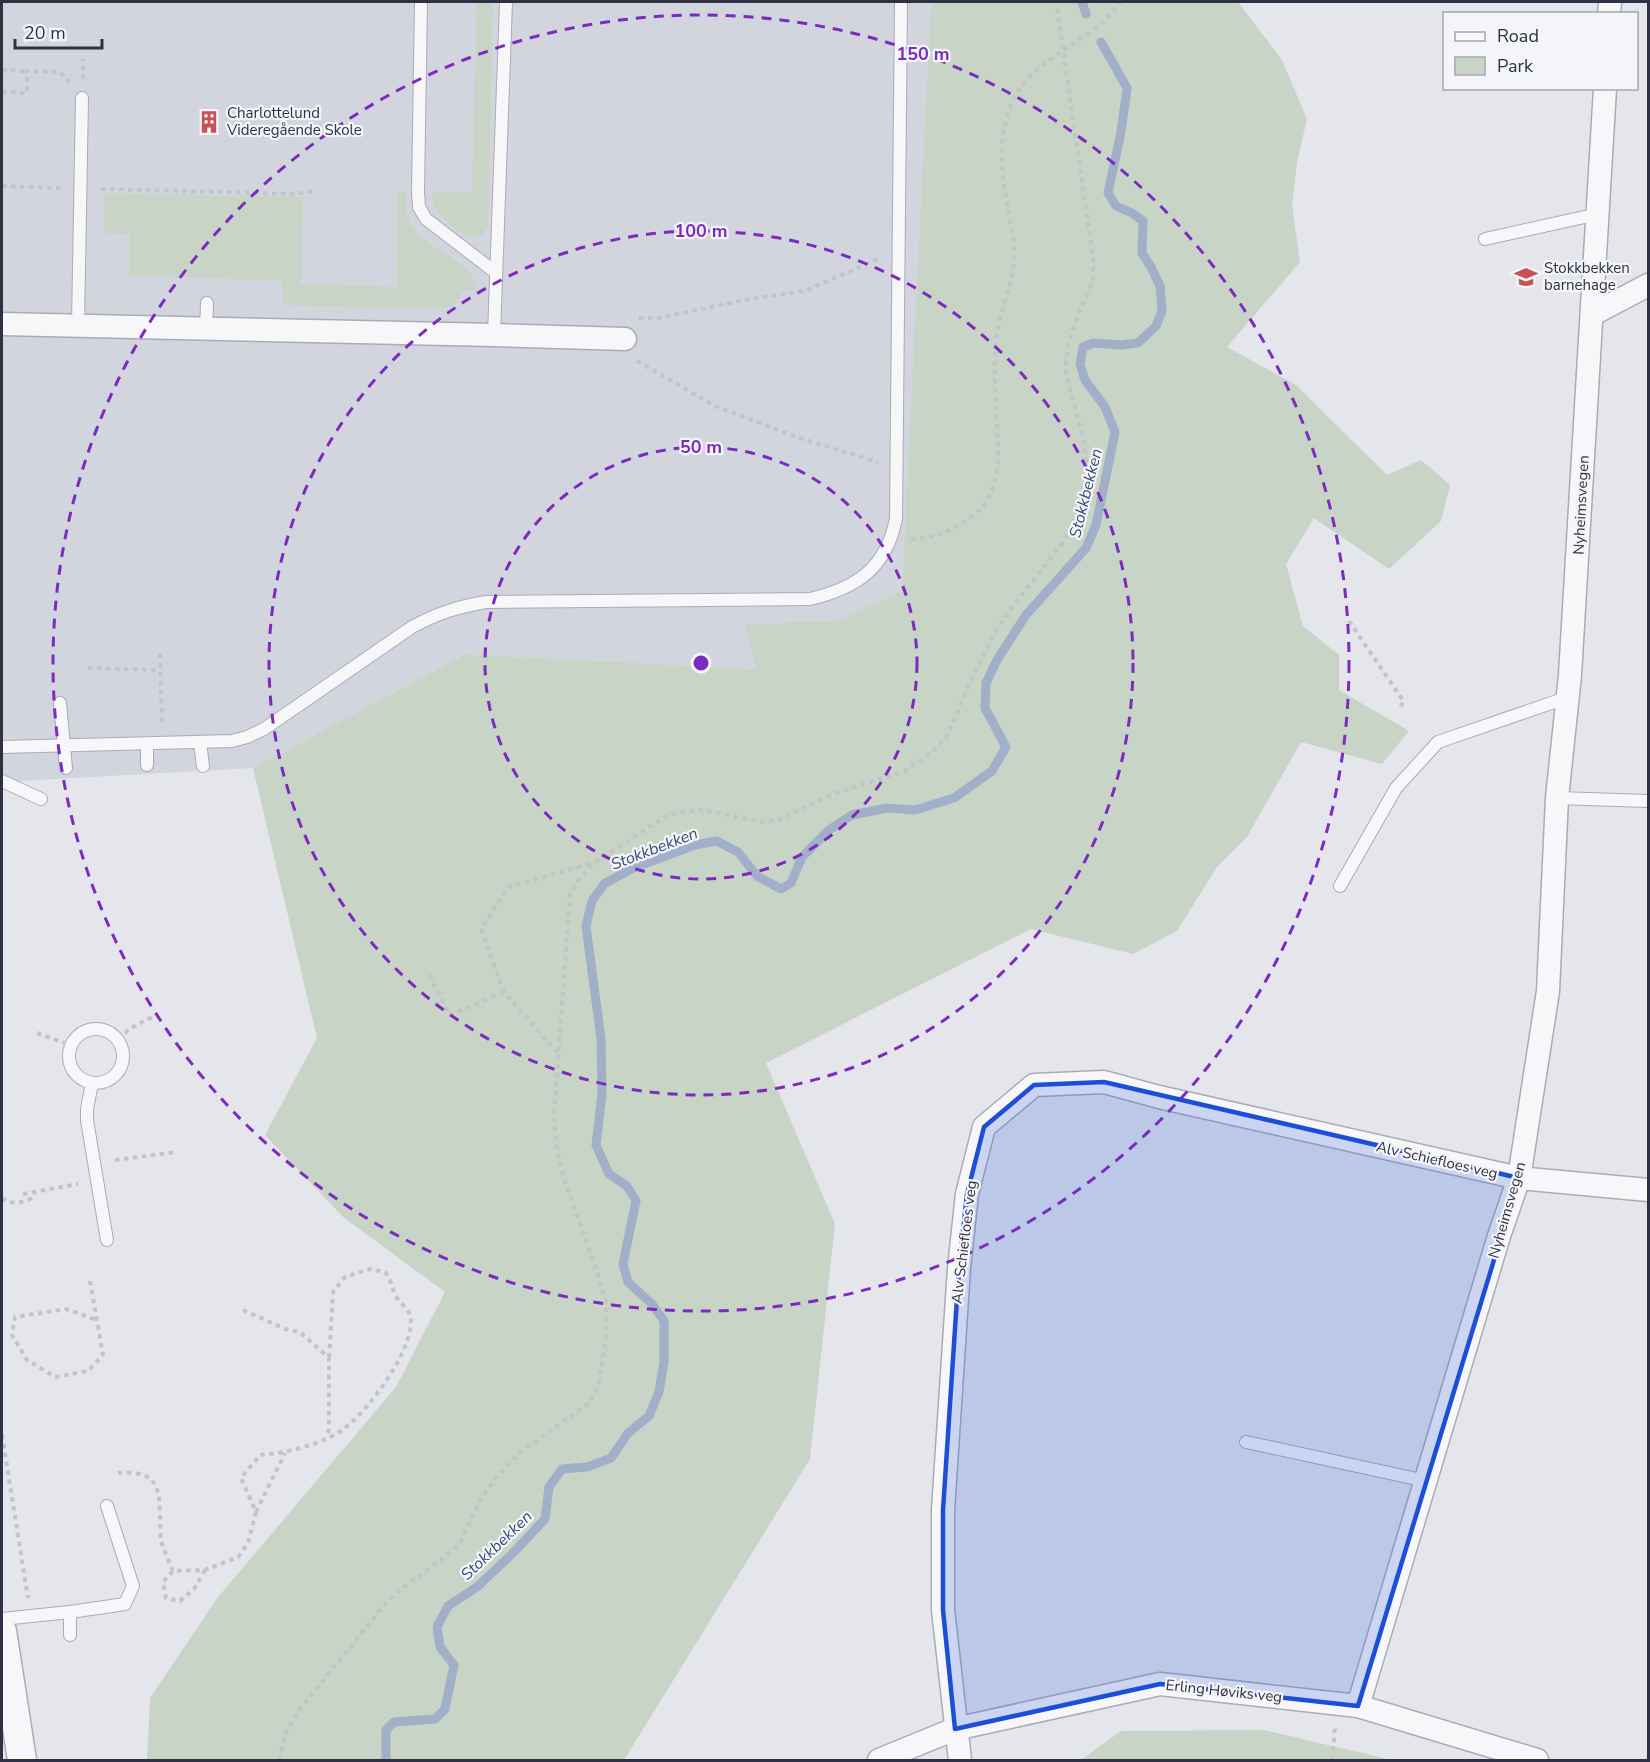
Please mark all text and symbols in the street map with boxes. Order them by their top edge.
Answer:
scale bar [15,12,102,50]
legend [1443,12,1638,90]
text: 20 m [24,21,66,45]
text: Road [1497,24,1539,48]
text: 150 m [896,42,950,66]
text: Park [1497,54,1534,78]
place label: Charlottelund Videregående Skole [226,103,362,140]
building icon: Charlottelund Videregående Skole [196,109,222,135]
text: 100 m [674,219,728,243]
place label: Stokkbekken barnehage [1544,258,1630,295]
school or university icon: Stokkbekken barnehage [1513,264,1539,290]
text: 50 m [680,435,722,459]
water label: Stokkbekken [1064,446,1108,540]
street label: Nyheimsvegen [1568,455,1594,555]
centre of rings [691,653,711,673]
water label: Stokkbekken [608,822,701,876]
street label: Alv Schiefloes veg [1374,1136,1500,1184]
street label: Nyheimsvegen [1484,1159,1530,1261]
street label: Alv Schiefloes veg [947,1179,981,1305]
water label: Stokkbekken [456,1506,537,1585]
street label: Erling Høviks veg [1165,1675,1283,1707]

